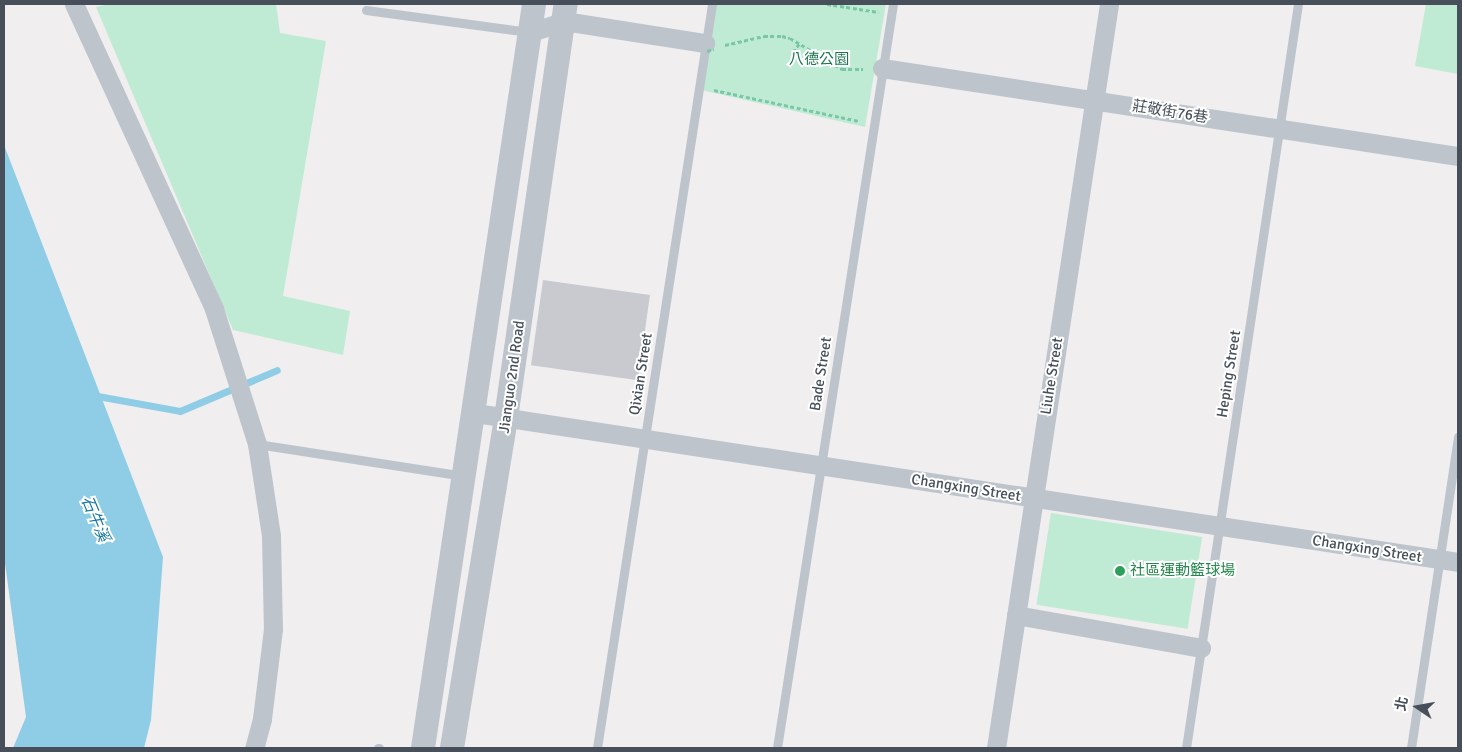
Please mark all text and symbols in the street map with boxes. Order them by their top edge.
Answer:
park label: 八德公園 [789,51,849,69]
street label: 莊敬街76巷 [1131,97,1209,127]
street label: Jianguo 2nd Road [495,320,529,434]
street label: Heping Street [1213,329,1245,419]
street label: Qixian Street [626,332,656,416]
street label: Bade Street [806,336,836,412]
street label: Liuhe Street [1037,336,1067,416]
street label: Changxing Street [910,470,1022,506]
water label: 石牛溪 [77,493,113,545]
street label: Changxing Street [1311,531,1423,567]
place label: 社區運動籃球場 [1130,562,1235,580]
marker: 社區運動籃球場 [1114,565,1126,577]
north arrow [1392,682,1442,732]
text: 北 [1392,695,1412,712]

